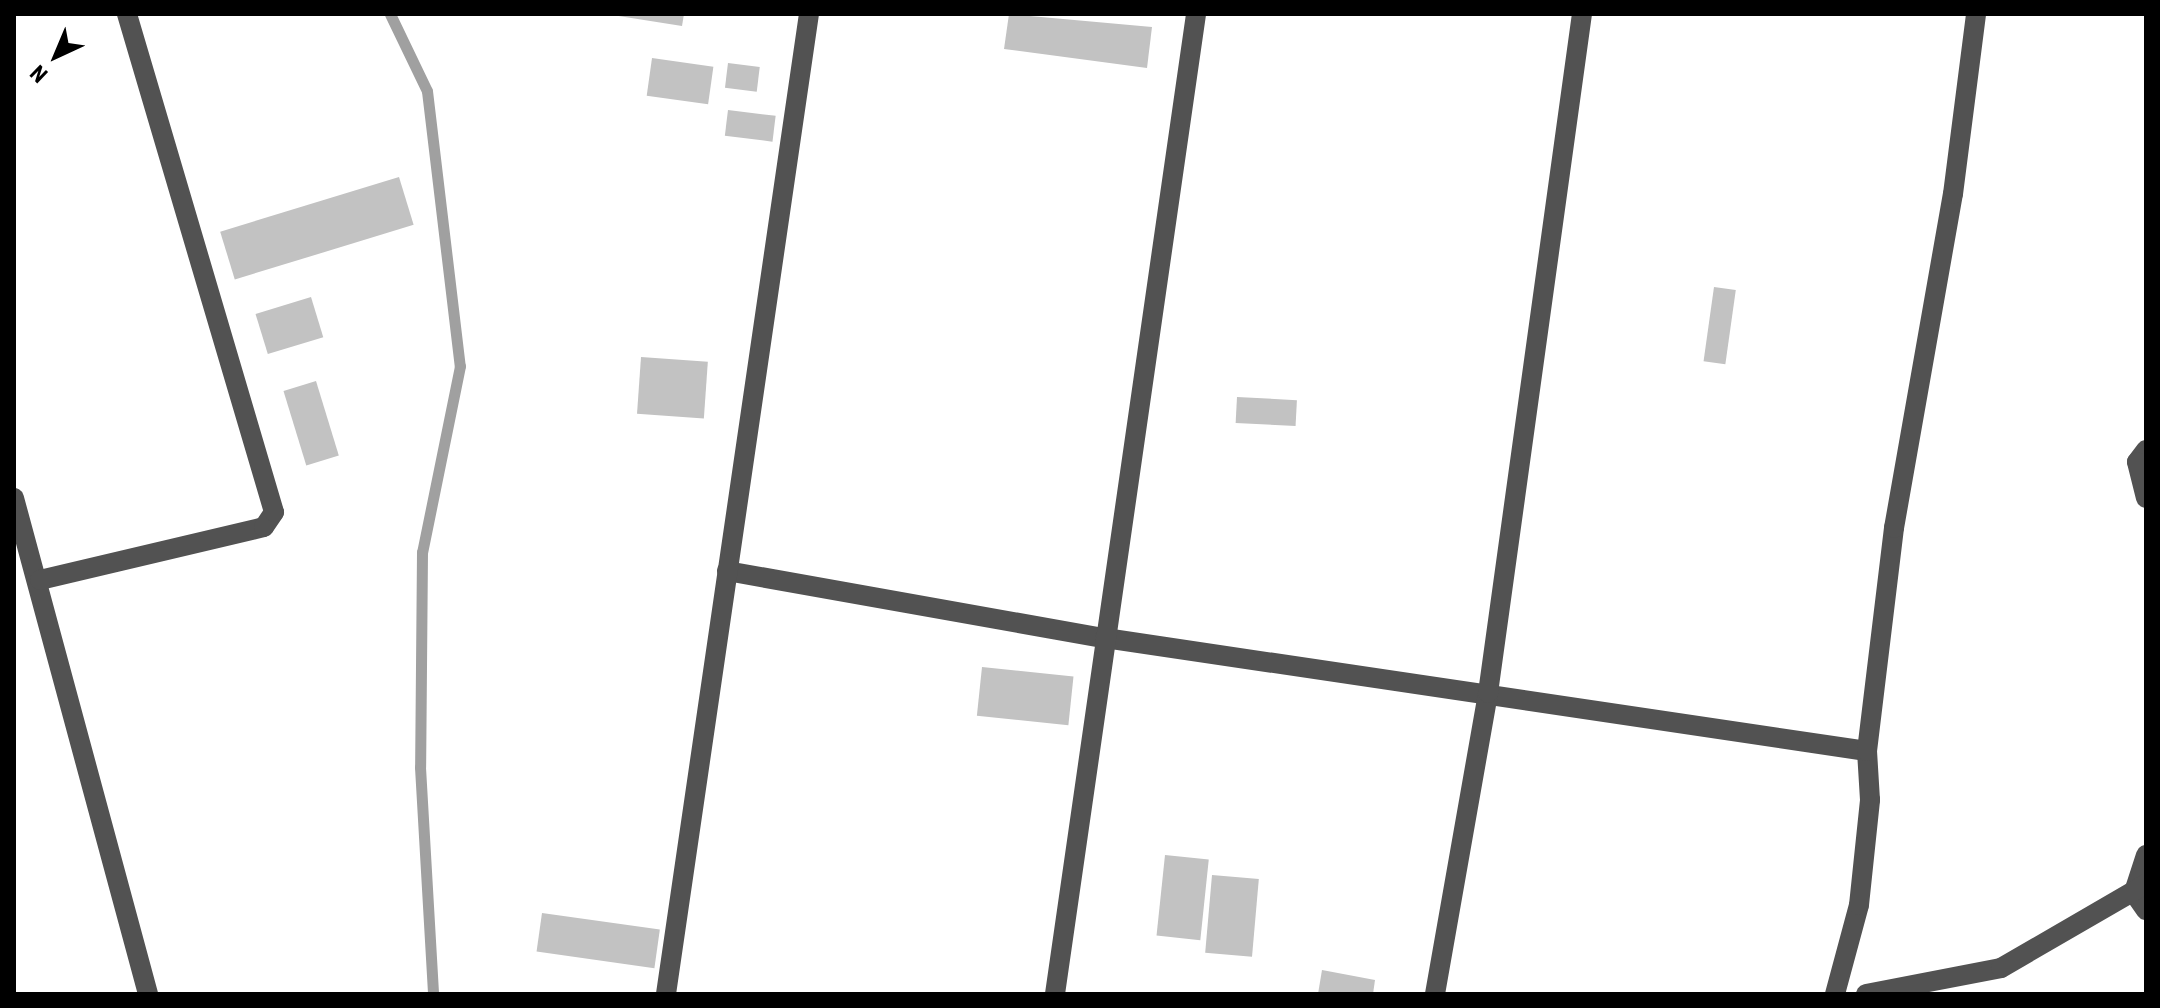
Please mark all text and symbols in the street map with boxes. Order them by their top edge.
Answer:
north arrow [16,16,96,96]
text: N [25,60,53,87]

